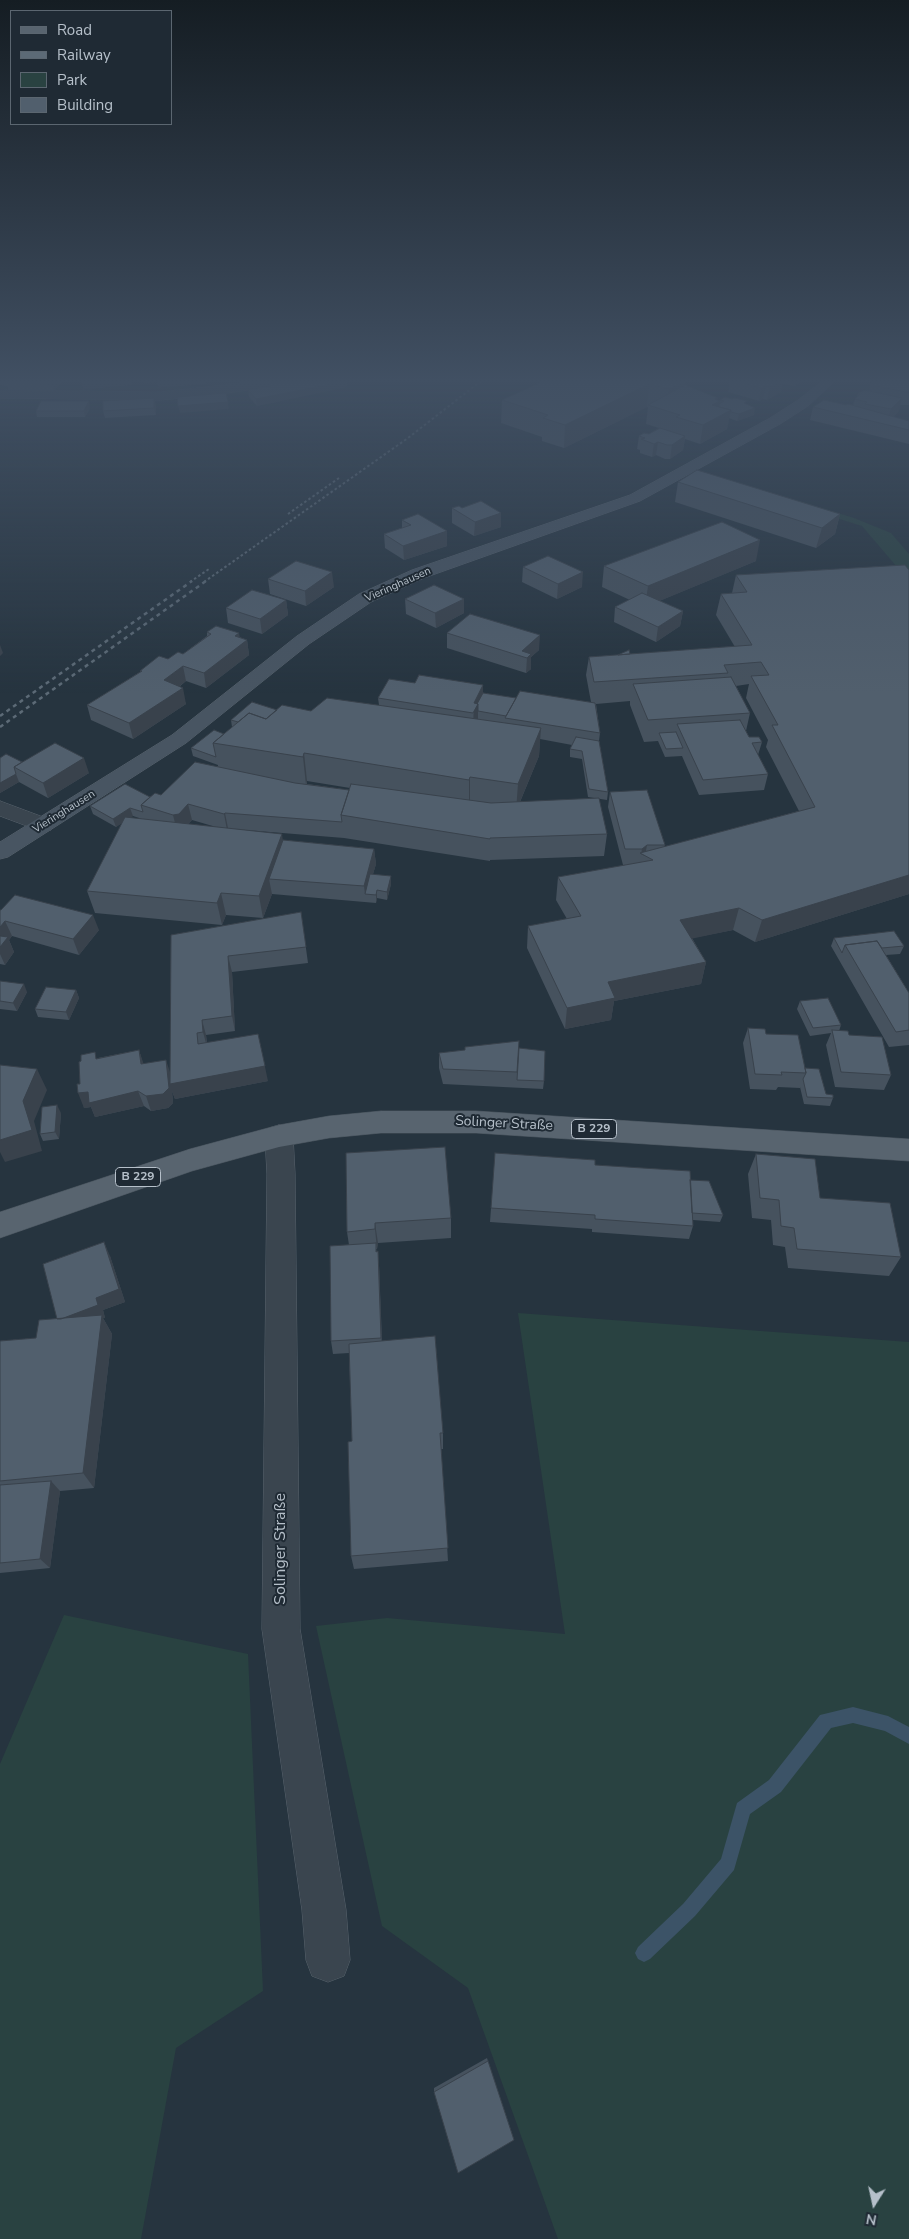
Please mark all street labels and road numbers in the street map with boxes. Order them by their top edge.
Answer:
street label: Vieringhausen [363,565,433,605]
street label: Vieringhausen [30,788,98,836]
street label: Solinger Straße [455,1113,553,1135]
road number: B 229 [572,1120,616,1138]
road number: B 229 [116,1168,160,1186]
street label: Solinger Straße [271,1493,291,1605]

